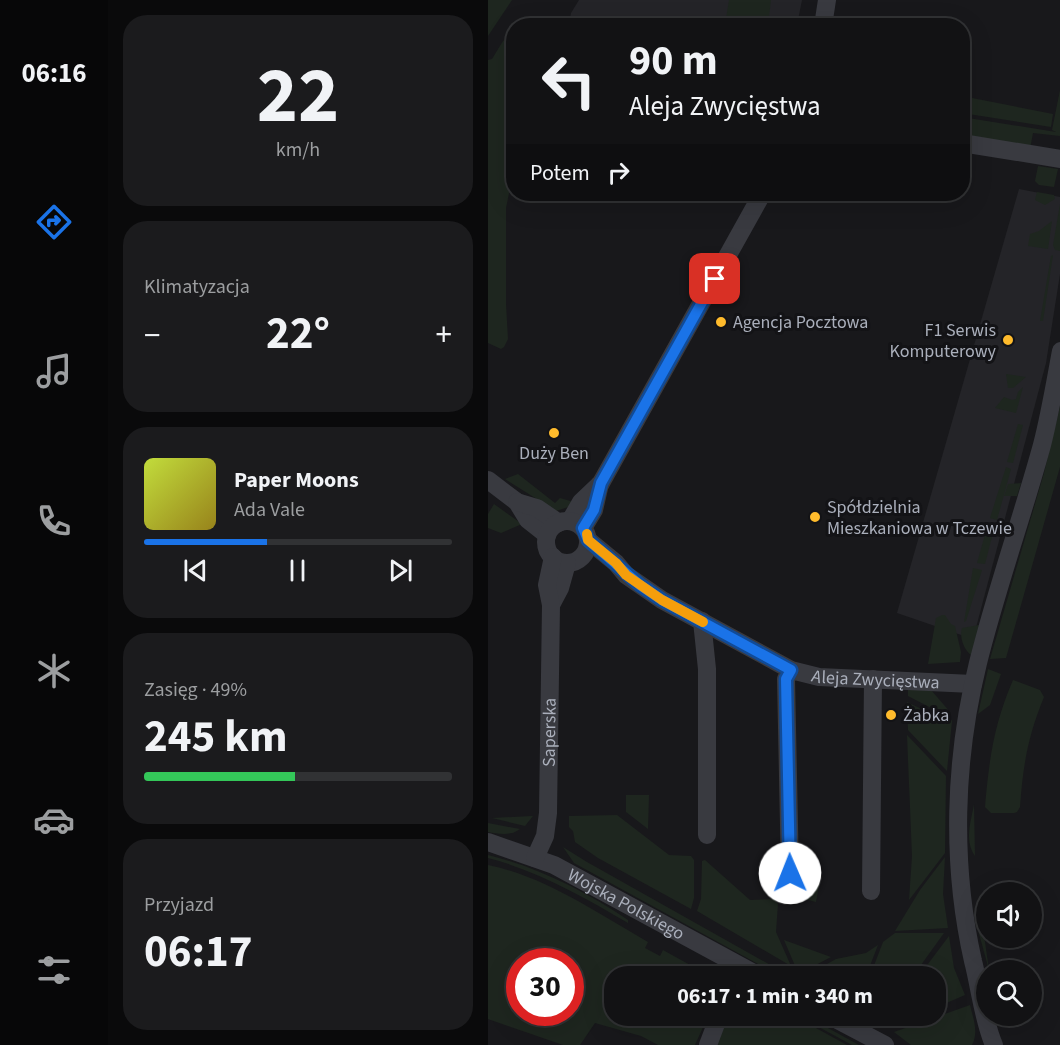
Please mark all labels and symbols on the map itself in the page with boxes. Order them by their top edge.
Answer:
pin [689,253,740,304]
place label: Agencja Pocztowa [733,310,868,335]
marker: Agencja Pocztowa [714,315,728,329]
place label: F1 Serwis Komputerowy [889,318,997,364]
marker: F1 Serwis Komputerowy [1001,333,1015,347]
marker: Duży Ben [547,426,561,440]
place label: Duży Ben [519,441,589,466]
place label: Spółdzielnia Mieszkaniowa w Tczewie [827,495,1012,541]
marker: Spółdzielnia Mieszkaniowa w Tczewie [808,510,822,524]
street label: Aleja Zwycięstwa [809,663,940,695]
street label: Saperska [536,698,562,767]
place label: Żabka [903,703,949,728]
marker: Żabka [884,708,898,722]
position arrow [758,841,822,905]
street label: Wojska Polskiego [563,862,689,946]
speed limit sign: 30 [506,948,584,1026]

